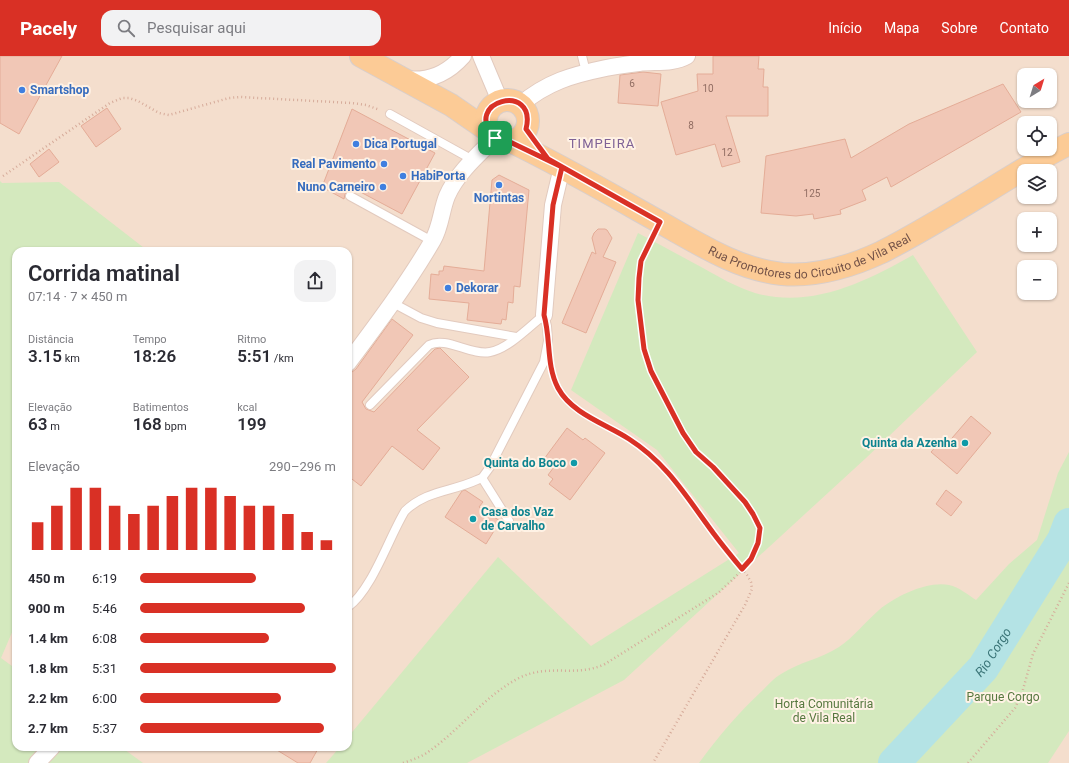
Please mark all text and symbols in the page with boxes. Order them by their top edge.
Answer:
search box [101,10,381,46]
text: Pacely [20,17,77,40]
icon: search [115,17,137,39]
text: Pesquisar aqui [147,19,246,37]
text: Início [828,20,862,36]
text: Mapa [884,20,919,36]
text: Sobre [941,20,978,36]
text: Contato [1000,20,1049,36]
north arrow [1017,68,1057,108]
map controls [1017,68,1057,300]
house number: 6 [629,78,635,89]
place label: Smartshop [30,83,90,97]
house number: 10 [702,83,714,94]
marker: Smartshop [17,85,27,95]
button: locate [1017,116,1057,156]
house number: 8 [688,120,694,131]
pin [478,121,512,155]
icon: arrive [484,127,506,149]
district label: TIMPEIRA [569,136,635,151]
place label: Dica Portugal [364,137,437,151]
marker: Dica Portugal [351,139,361,149]
house number: 12 [721,147,733,158]
place label: Real Pavimento [292,157,376,171]
marker: Real Pavimento [379,159,389,169]
button: layers [1017,164,1057,204]
place label: HabiPorta [411,169,466,183]
marker: HabiPorta [398,171,408,181]
place label: Nuno Carneiro [297,180,375,194]
marker: Nortintas [494,180,504,190]
marker: Nuno Carneiro [378,182,388,192]
house number: 125 [804,188,821,199]
place label: Nortintas [474,191,524,205]
button: + [1017,212,1057,252]
street label: Rua Promotores do Circuito de Vila Real [703,227,915,253]
text: Rua Promotores do Circuito de Vila Real [706,231,913,282]
button: share [294,260,336,302]
button: − [1017,260,1057,300]
text: Corrida matinal [28,261,180,286]
place label: Dekorar [456,281,499,295]
marker: Dekorar [443,283,453,293]
text: 07:14 · 7 × 450 m [28,289,127,304]
text: Distância [28,333,74,346]
text: Tempo [133,333,167,346]
text: Ritmo [237,333,266,346]
text: 3.15 [28,346,62,366]
text: 18:26 [133,346,176,366]
text: 5:51 [237,346,271,366]
text: km [62,352,80,365]
text: /km [271,352,294,365]
text: Elevação [28,401,72,414]
text: Batimentos [133,401,189,414]
text: kcal [237,401,257,414]
text: 63 [28,414,47,434]
text: 168 [133,414,162,434]
text: 199 [237,414,266,434]
text: m [47,420,60,433]
text: bpm [162,420,187,433]
place label: Quinta da Azenha [862,436,958,450]
marker: Quinta da Azenha [960,438,970,448]
place label: Quinta do Boco [484,456,566,470]
marker: Quinta do Boco [569,458,579,468]
text: Elevação [28,459,80,474]
text: 290–296 m [269,459,336,474]
place label: Casa dos Vaz de Carvalho [481,505,554,533]
marker: Casa dos Vaz de Carvalho [468,514,478,524]
text: 450 m [28,571,65,586]
text: 6:19 [92,571,117,586]
text: 900 m [28,601,65,616]
text: 5:46 [92,601,117,616]
water label: Rio Corgo [972,625,1014,680]
text: 1.4 km [28,631,68,646]
text: 6:08 [92,631,117,646]
text: 1.8 km [28,661,68,676]
text: 5:31 [92,661,117,676]
park label: Parque Corgo [967,690,1040,704]
text: 2.2 km [28,691,68,706]
text: 6:00 [92,691,117,706]
park label: Horta Comunitária de Vila Real [775,697,873,725]
text: 2.7 km [28,721,68,736]
text: 5:37 [92,721,117,736]

